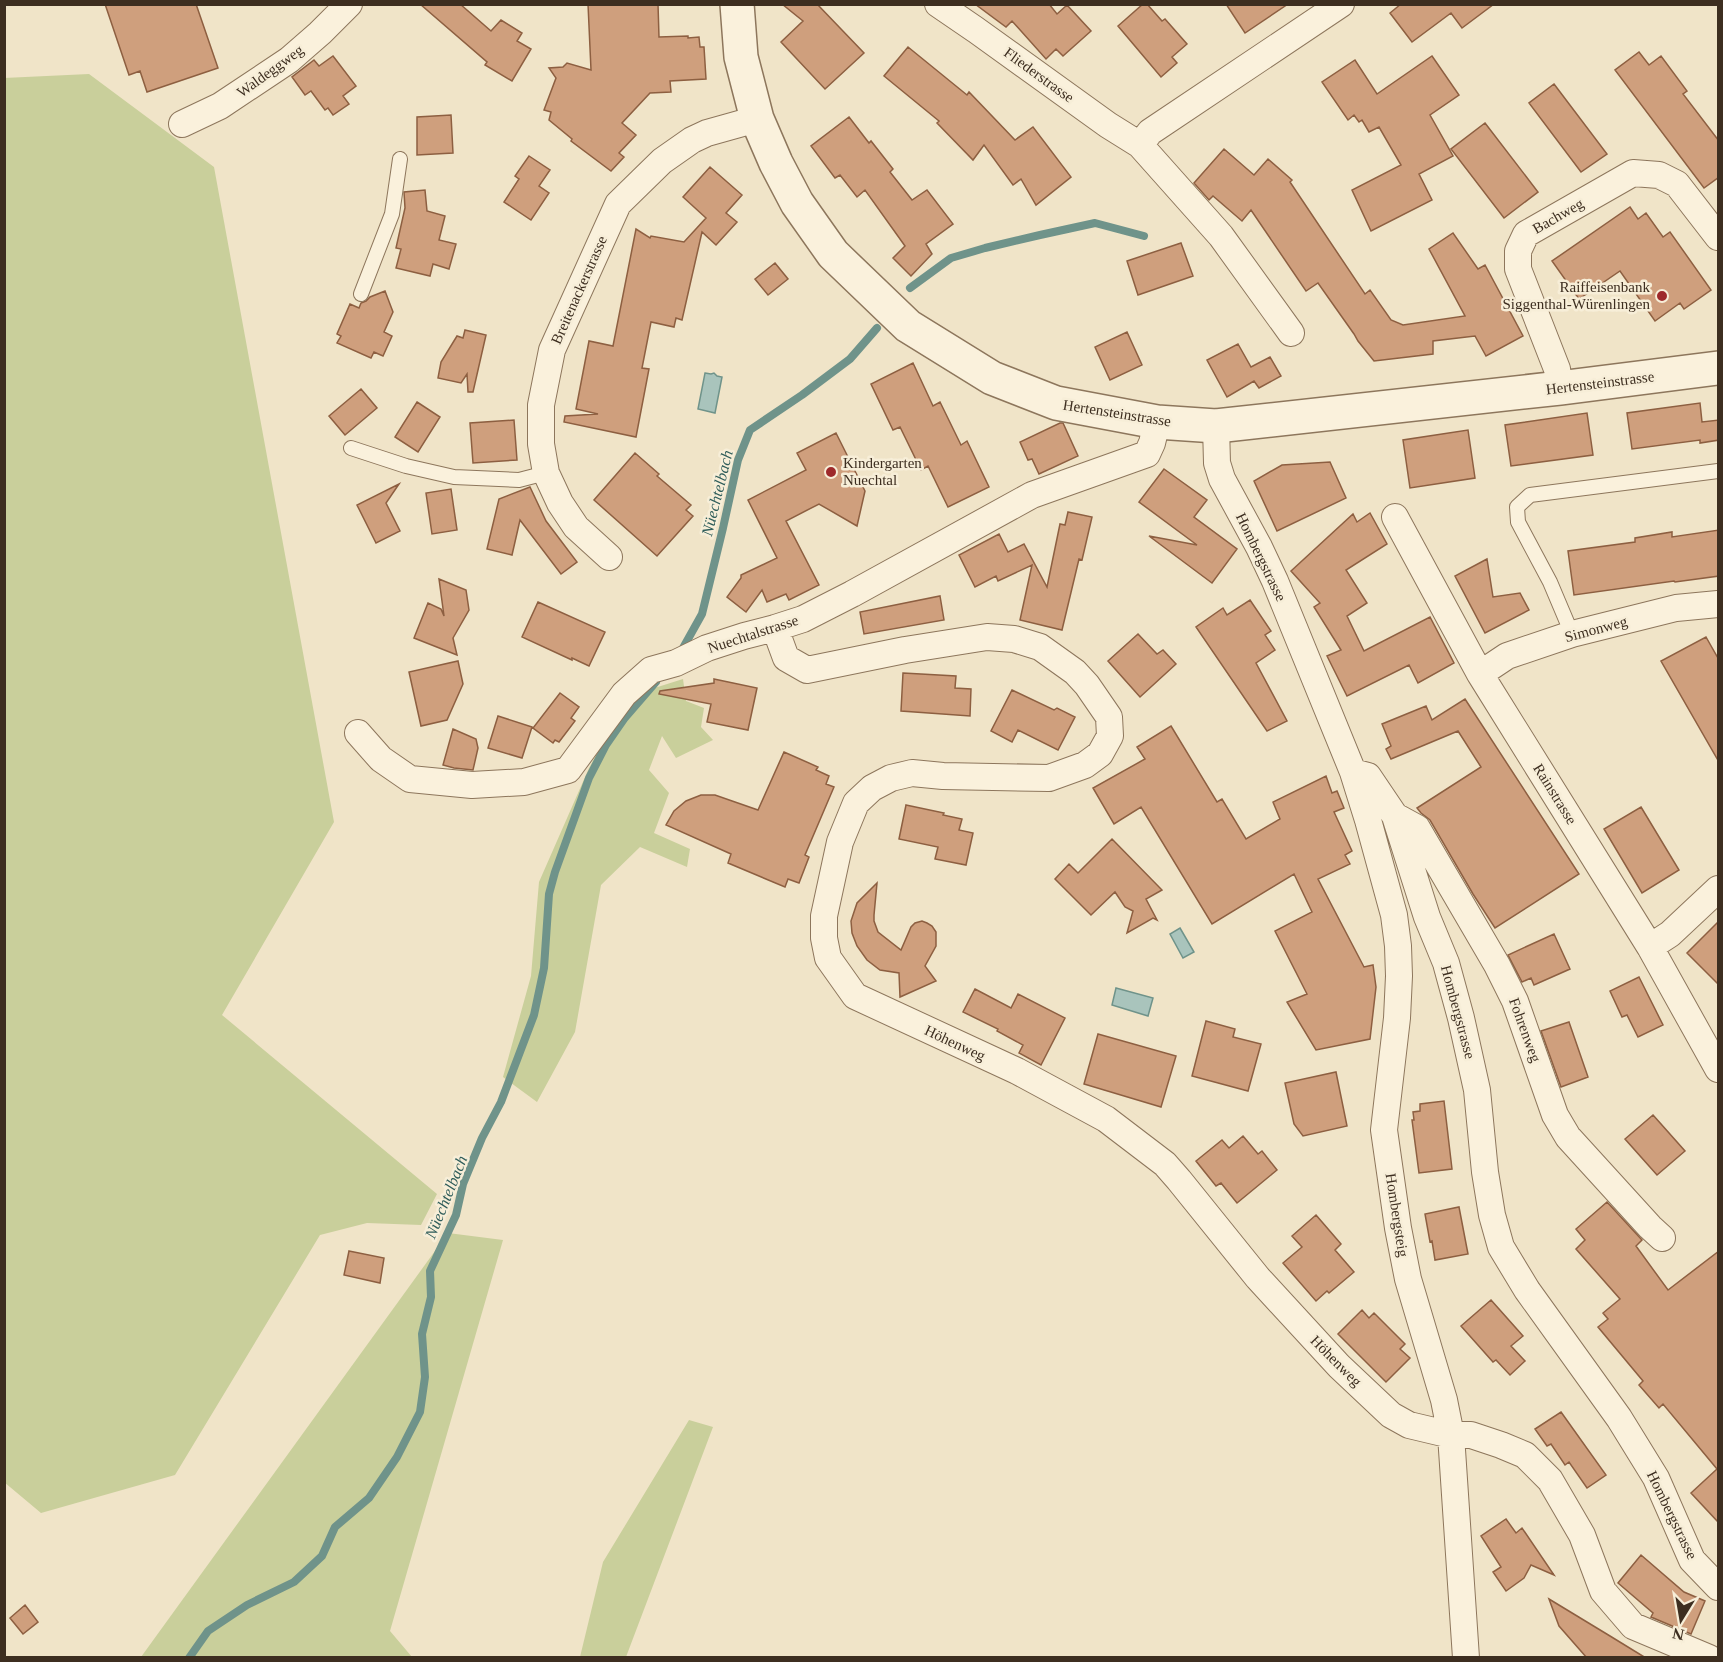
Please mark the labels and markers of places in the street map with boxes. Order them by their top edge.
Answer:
place label: Raiffeisenbank Siggenthal-Würenlingen [1503,279,1650,312]
marker: Raiffeisenbank Siggenthal-Würenlingen [1655,289,1669,303]
place label: Kindergarten Nuechtal [843,455,922,488]
marker: Kindergarten Nuechtal [824,465,838,479]

